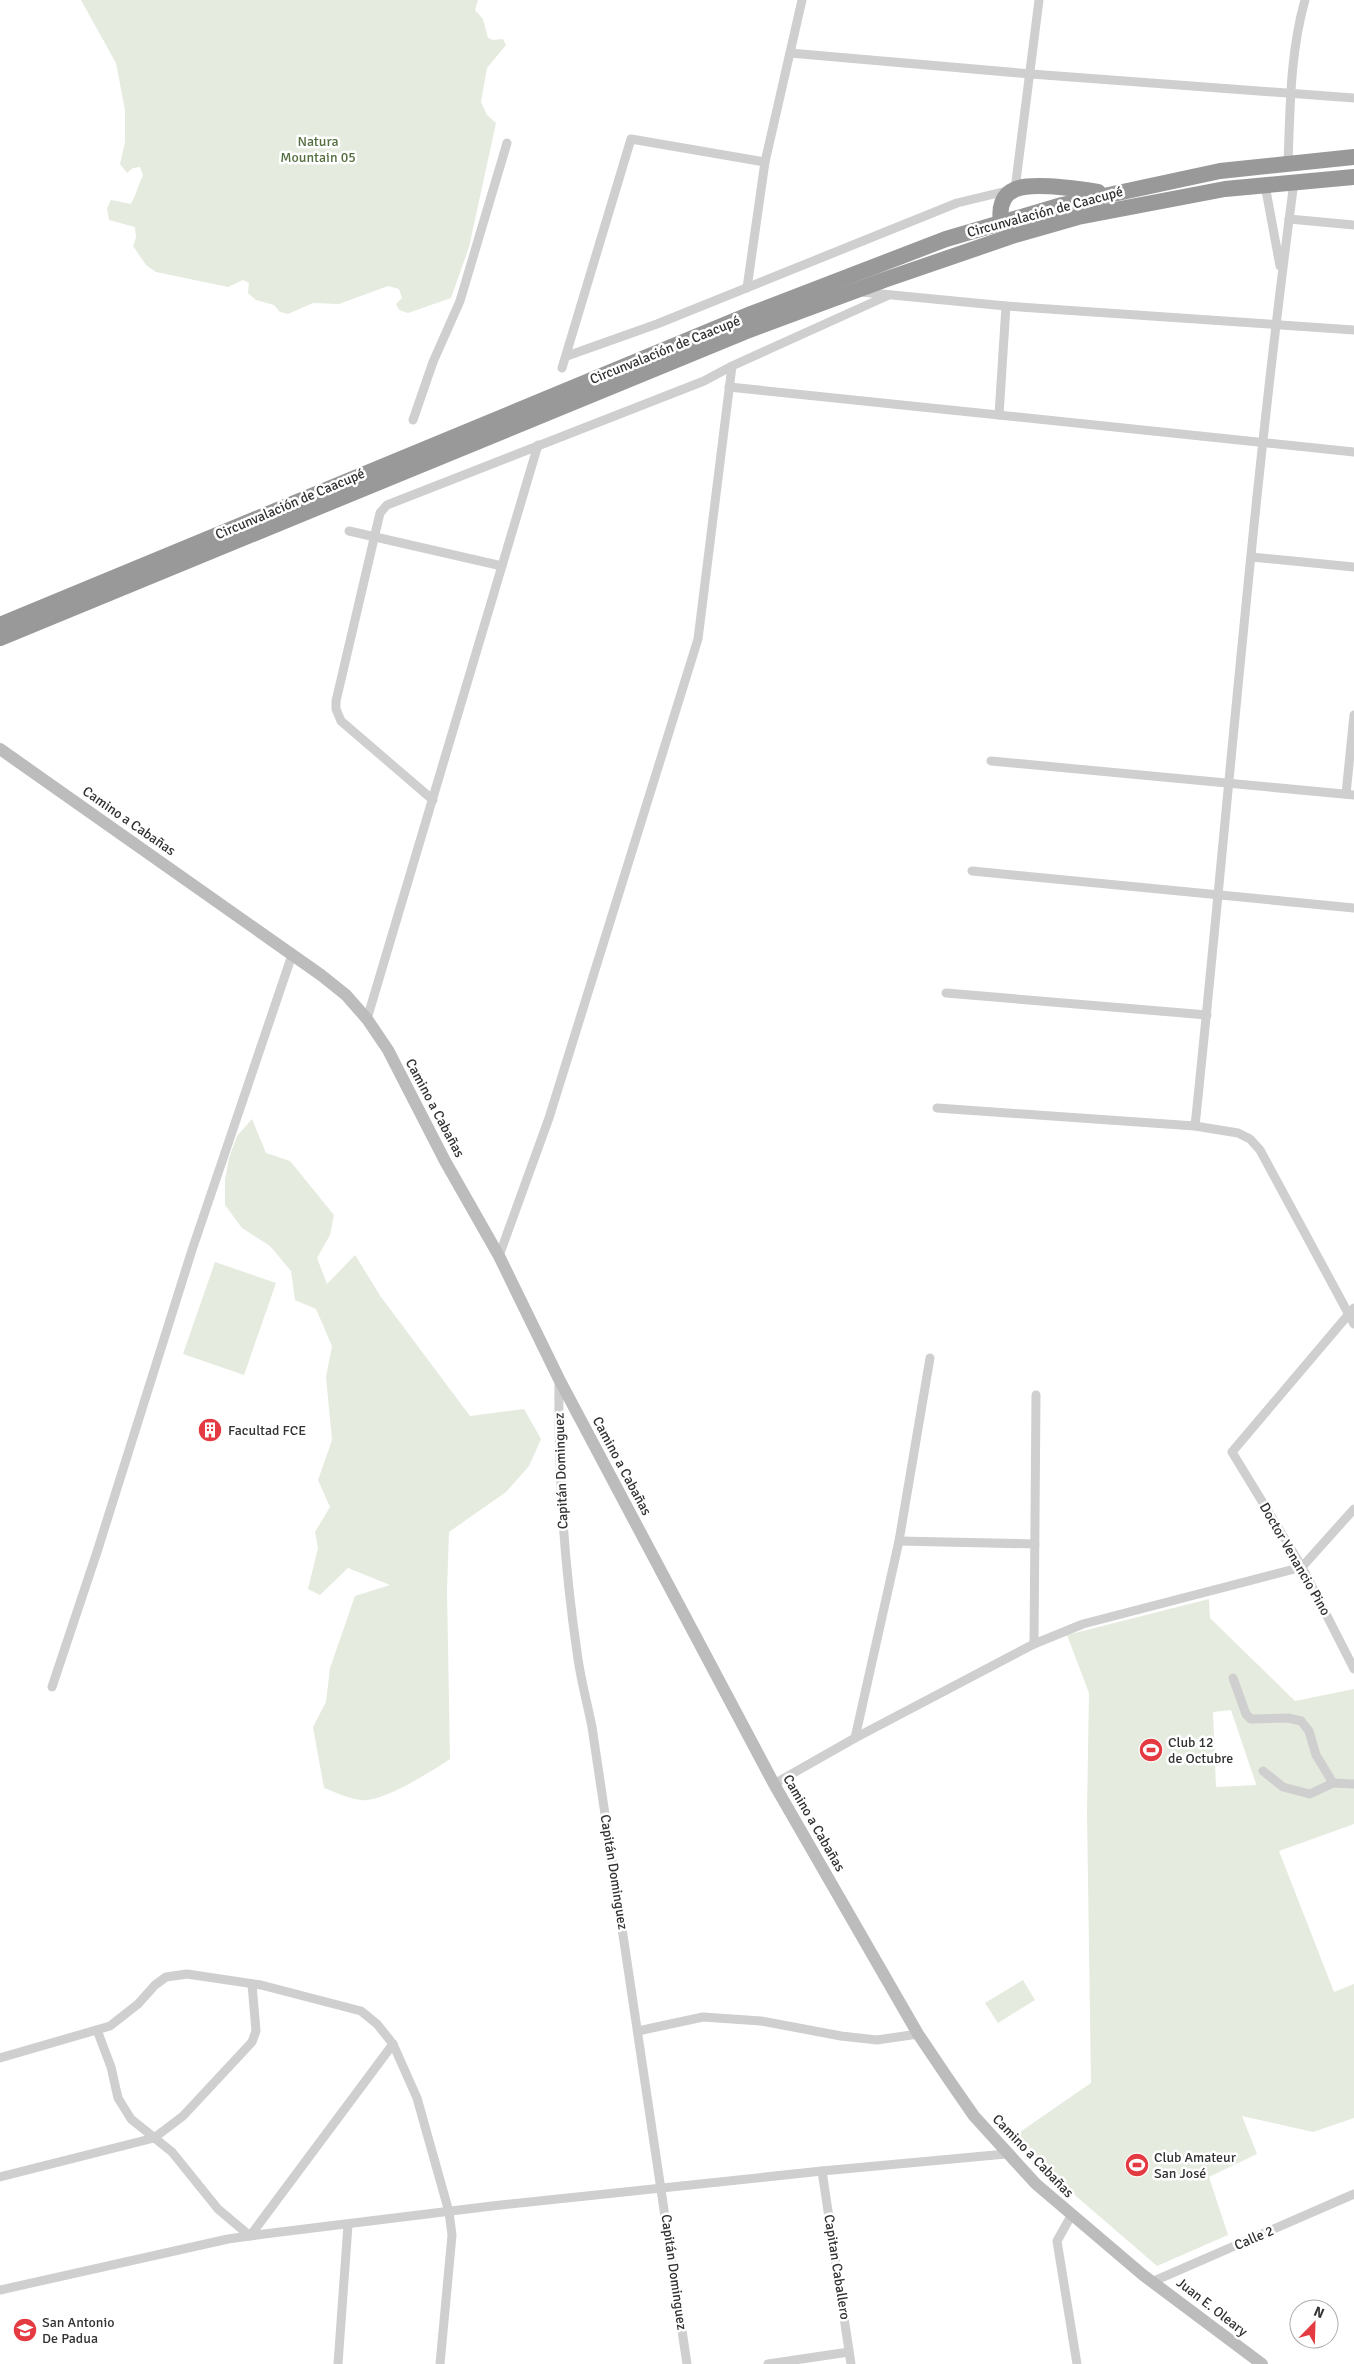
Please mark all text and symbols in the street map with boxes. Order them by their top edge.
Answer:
park label: Natura Mountain 05 [280,133,356,166]
street label: Circunvalación de Caacupé [965,183,1125,241]
street label: Circunvalación de Caacupé [587,312,743,388]
street label: Circunvalación de Caacupé [213,465,367,543]
street label: Camino a Cabañas [79,783,179,859]
street label: Camino a Cabañas [402,1056,468,1160]
street label: Capitán Dominguez [550,1412,572,1530]
street label: Camino a Cabañas [589,1414,655,1518]
building icon: Facultad FCE [197,1417,223,1443]
place label: Facultad FCE [228,1422,306,1439]
street label: Doctor Venancio Pino [1256,1500,1334,1618]
place label: Club 12 de Octubre [1168,1734,1233,1767]
sports icon: Club 12 de Octubre [1138,1737,1164,1763]
street label: Camino a Cabañas [779,1771,849,1875]
street label: Capitán Dominguez [596,1813,632,1931]
street label: Camino a Cabañas [989,2111,1077,2201]
place label: Club Amateur San José [1154,2149,1237,2182]
sports icon: Club Amateur San José [1124,2152,1150,2178]
street label: Capitán Dominguez [657,2213,691,2331]
street label: Capitan Caballero [820,2213,854,2321]
street label: Calle 2 [1232,2222,1276,2254]
street label: Juan E. Oleary [1173,2274,1251,2340]
north arrow [1289,2299,1339,2349]
text: N [1311,2303,1327,2322]
place label: San Antonio De Padua [42,2314,115,2347]
school or university icon: San Antonio De Padua [12,2317,38,2343]

